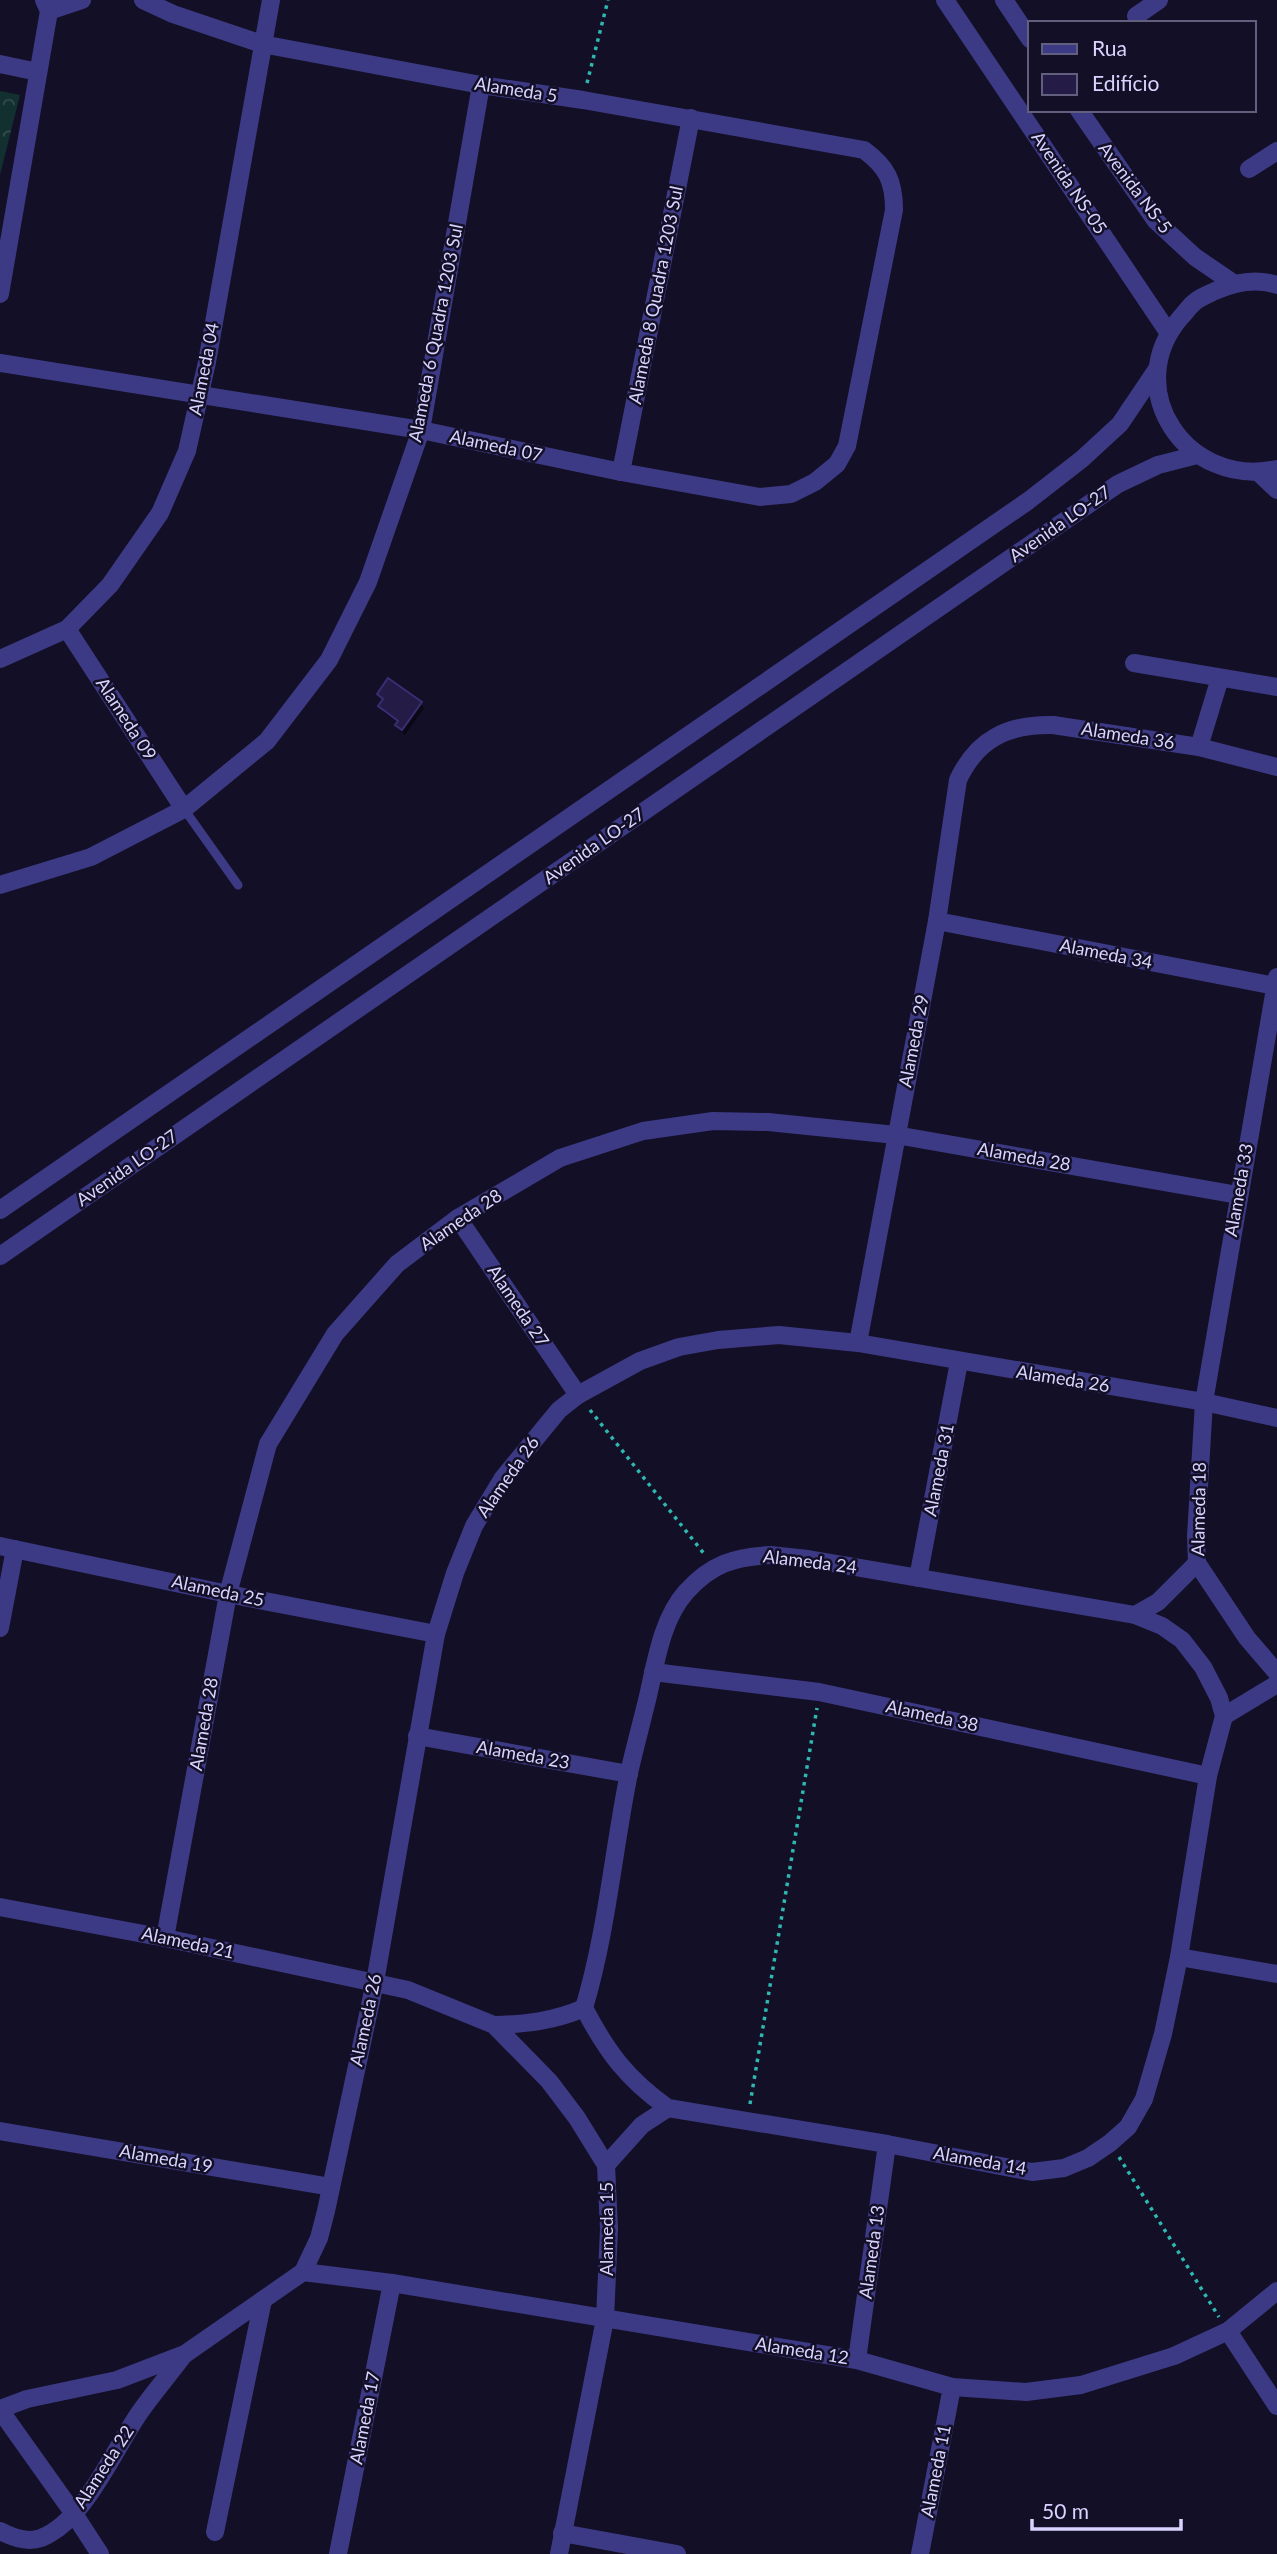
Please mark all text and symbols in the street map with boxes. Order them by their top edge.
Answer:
legend [1028,21,1256,112]
text: Rua [1092,35,1127,60]
text: Edifício [1092,70,1160,95]
street label: Alameda 5 [473,72,559,106]
street label: Avenida NS-05 [1027,127,1112,238]
street label: Avenida NS-5 [1094,137,1177,237]
street label: Alameda 8 Quadra 1203 Sul [623,184,687,406]
street label: Alameda 6 Quadra 1203 Sul [403,222,467,444]
street label: Alameda 04 [183,320,223,417]
street label: Alameda 07 [448,424,545,466]
street label: Avenida LO-27 [1005,480,1114,566]
street label: Alameda 09 [92,673,162,764]
street label: Alameda 36 [1080,717,1176,753]
street label: Avenida LO-27 [539,802,648,888]
street label: Alameda 34 [1058,933,1155,973]
street label: Alameda 29 [893,992,933,1089]
street label: Avenida LO-27 [72,1124,181,1210]
street label: Alameda 28 [976,1137,1072,1175]
street label: Alameda 33 [1219,1142,1257,1238]
street label: Alameda 28 [415,1184,506,1255]
street label: Alameda 27 [483,1260,554,1351]
street label: Alameda 26 [1015,1360,1111,1396]
street label: Alameda 31 [918,1421,958,1518]
street label: Alameda 26 [471,1432,543,1521]
street label: Alameda 18 [1186,1462,1210,1556]
street label: Alameda 24 [762,1544,858,1578]
street label: Alameda 25 [170,1569,267,1611]
street label: Alameda 28 [184,1676,222,1772]
street label: Alameda 38 [884,1694,981,1736]
street label: Alameda 23 [475,1735,571,1773]
street label: Alameda 21 [140,1921,237,1963]
street label: Alameda 26 [344,1971,386,2068]
street label: Alameda 19 [118,2139,214,2177]
street label: Alameda 14 [932,2141,1028,2179]
street label: Alameda 15 [595,2182,617,2276]
street label: Alameda 13 [854,2204,888,2300]
street label: Alameda 12 [754,2332,850,2368]
street label: Alameda 17 [344,2369,384,2466]
street label: Alameda 22 [68,2421,138,2512]
street label: Alameda 11 [915,2422,955,2519]
scale bar [1032,2488,1181,2532]
text: 50 m [1042,2498,1089,2523]

